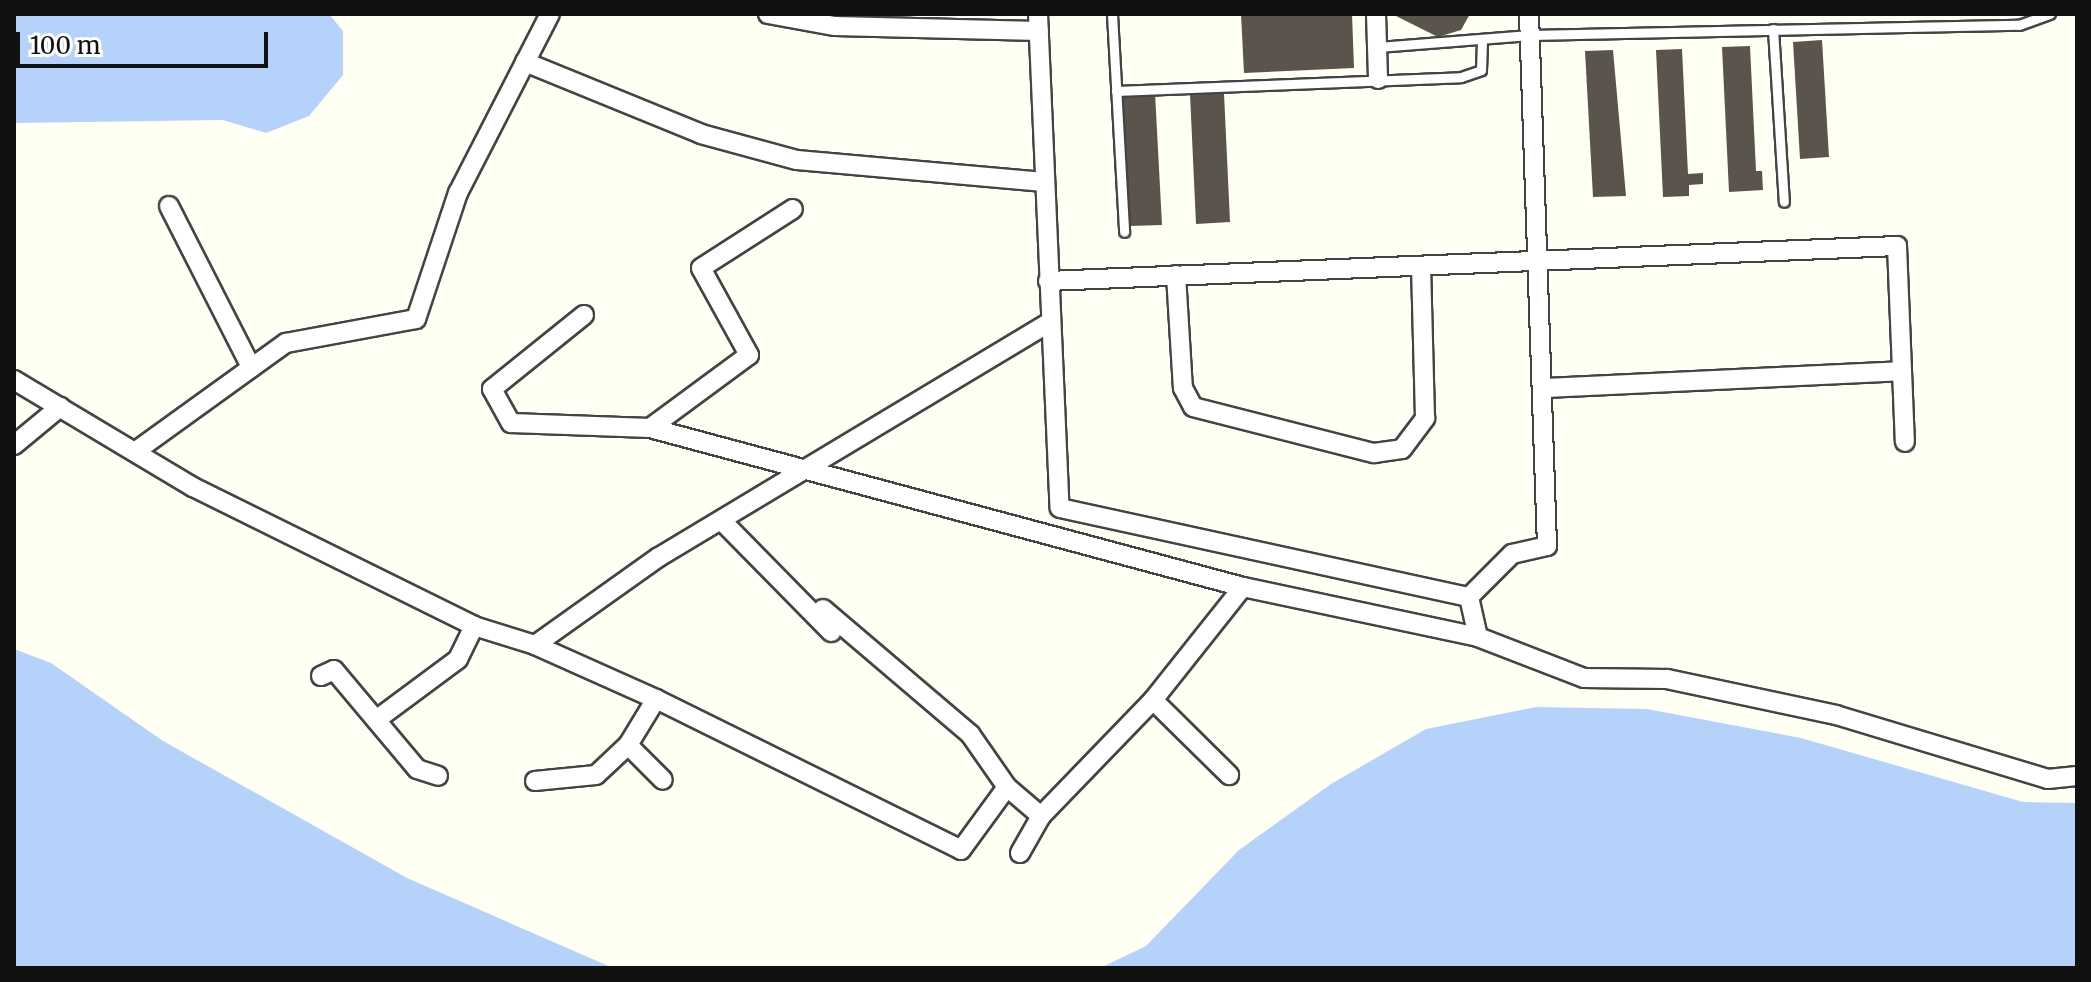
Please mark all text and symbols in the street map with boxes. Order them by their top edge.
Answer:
scale bar [20,16,272,66]
text: 100 m [30,30,100,61]

